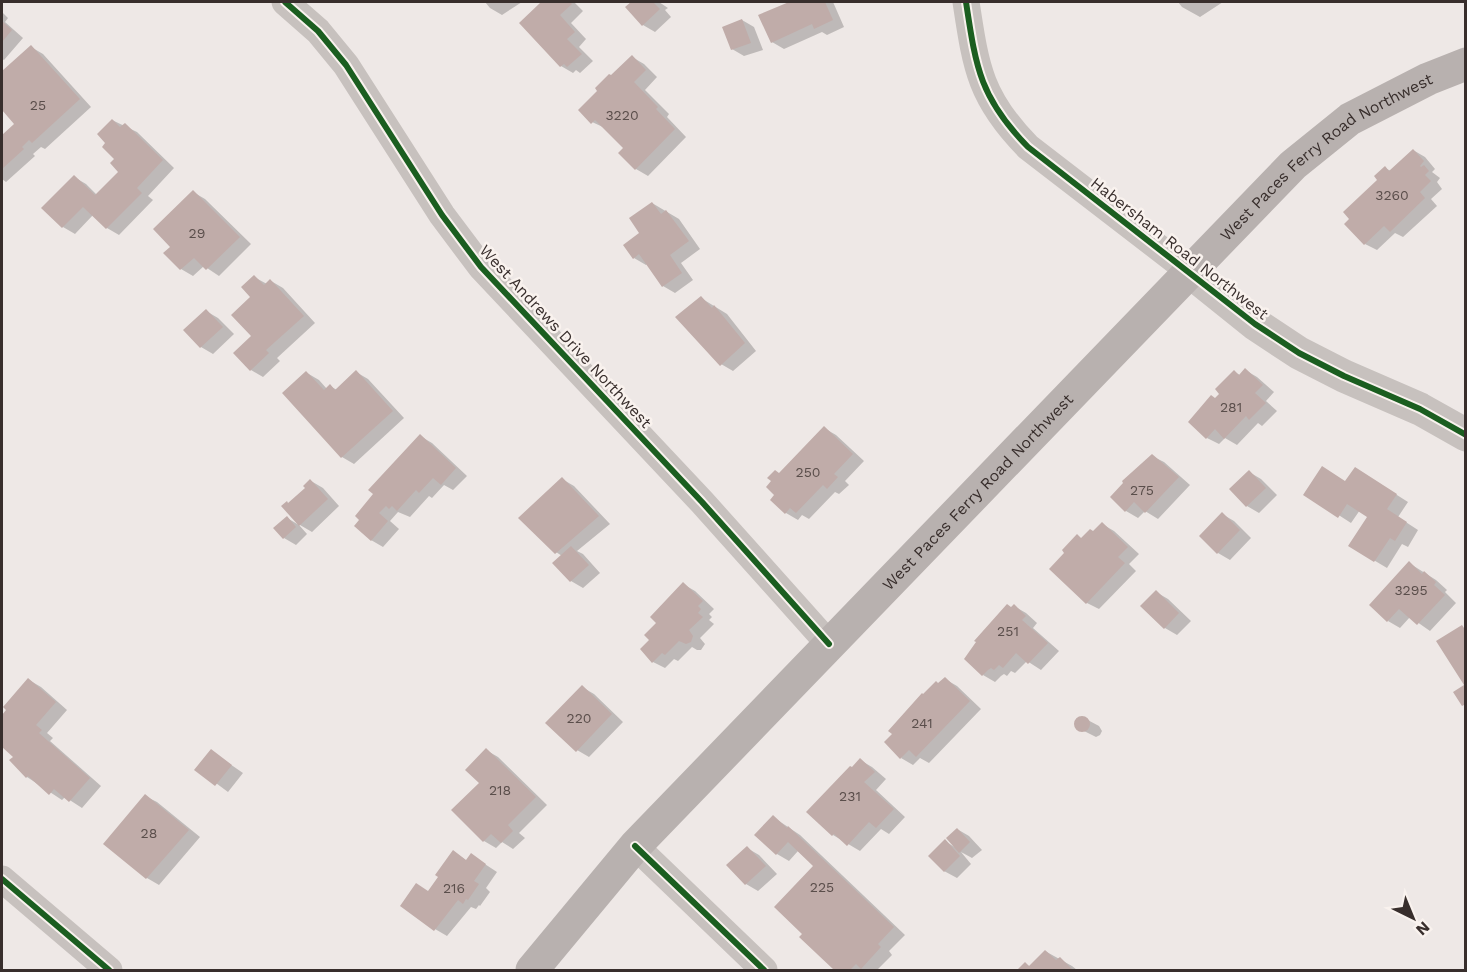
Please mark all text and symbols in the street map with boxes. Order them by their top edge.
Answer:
street label: West Paces Ferry Road Northwest [1216,69,1436,245]
house number: 25 [30,97,46,113]
house number: 3220 [605,107,639,123]
street label: Habersham Road Northwest [1087,173,1272,324]
house number: 3260 [1375,187,1409,203]
house number: 29 [189,225,205,241]
street label: West Andrews Drive Northwest [476,241,656,432]
street label: West Paces Ferry Road Northwest [879,389,1077,594]
house number: 281 [1220,399,1242,415]
house number: 250 [795,464,821,480]
house number: 275 [1130,482,1154,498]
house number: 3295 [1394,582,1428,598]
house number: 251 [997,623,1019,639]
house number: 220 [566,710,592,726]
house number: 241 [911,715,933,731]
house number: 218 [489,782,511,798]
house number: 231 [839,788,861,804]
house number: 28 [141,825,157,841]
house number: 225 [810,879,834,895]
house number: 216 [443,880,465,896]
north arrow [1383,888,1443,948]
text: N [1412,918,1434,940]

